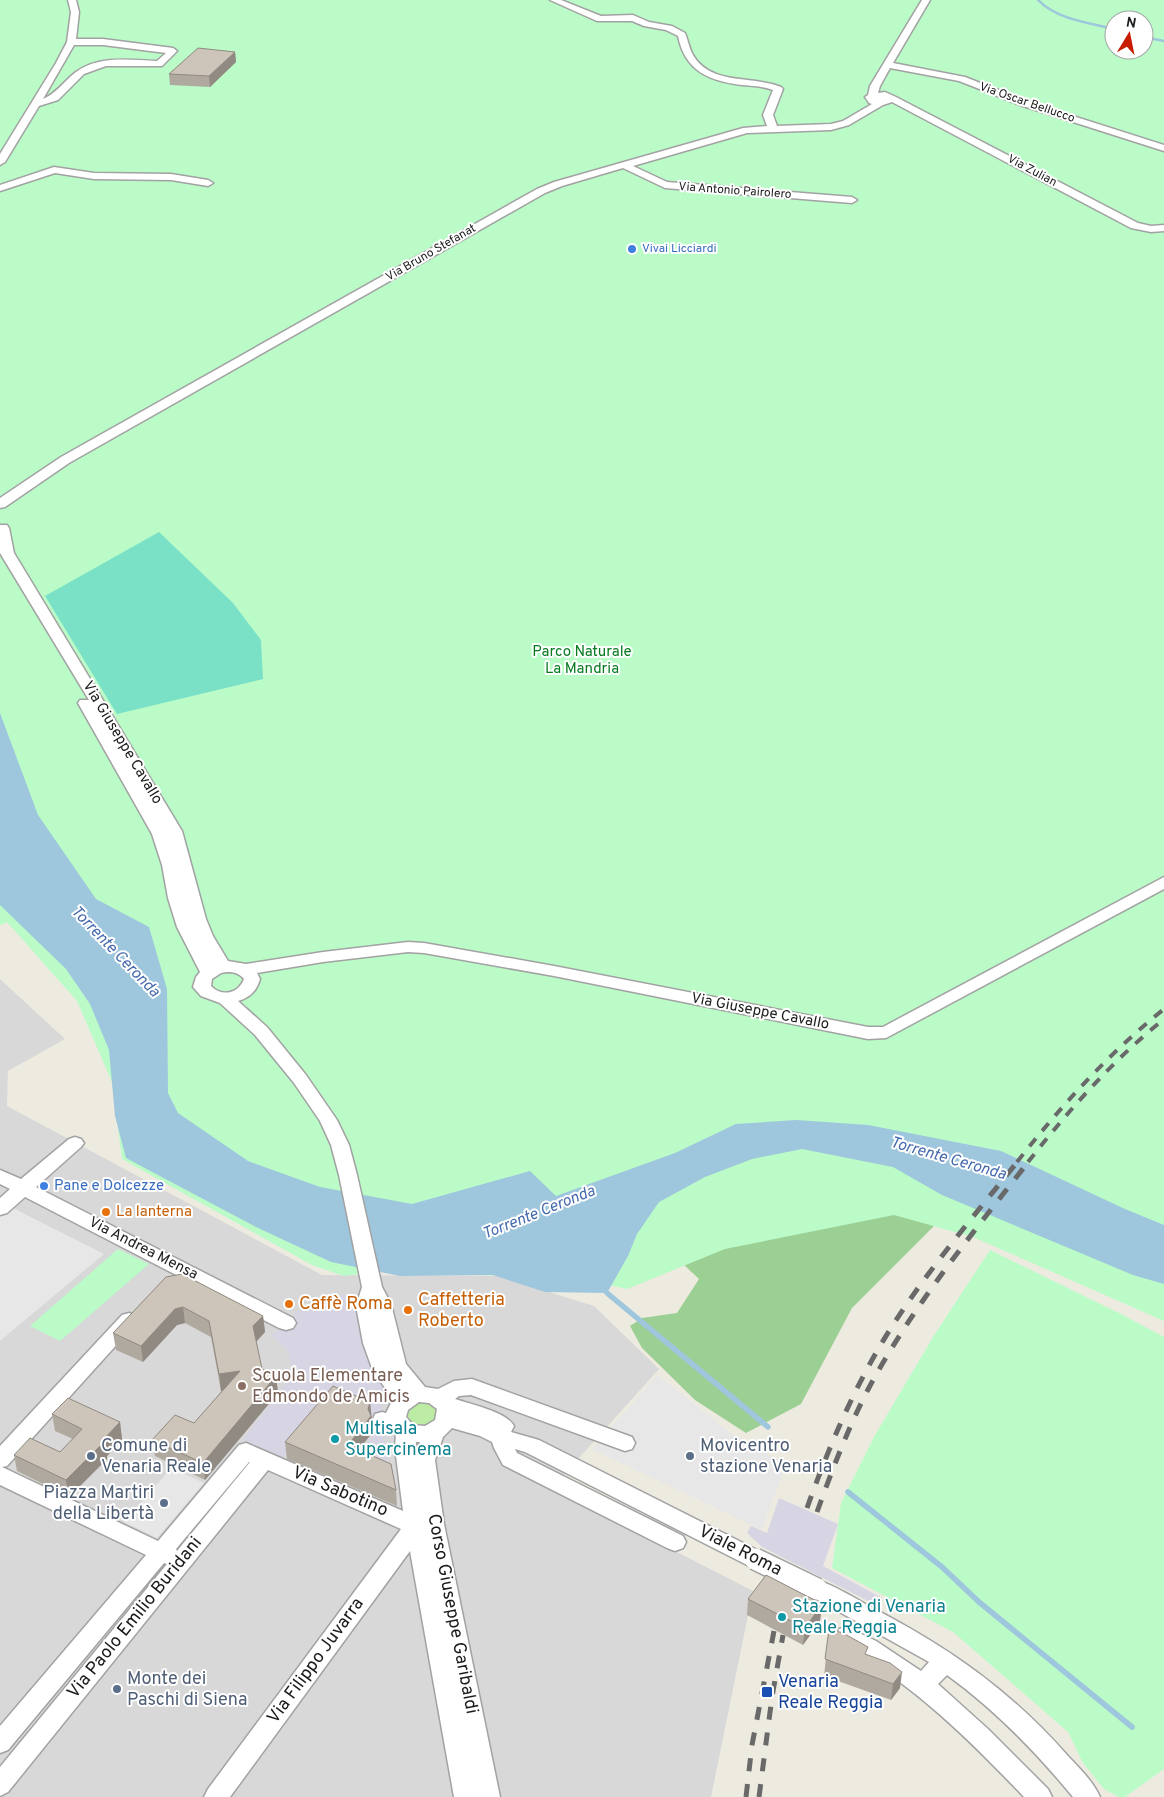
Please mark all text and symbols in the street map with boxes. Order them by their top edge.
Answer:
north arrow [1104,10,1154,60]
text: N [1125,14,1137,33]
street label: Via Oscar Bellucco [977,79,1077,127]
street label: Via Zulian [1004,151,1060,191]
street label: Via Antonio Pairolero [678,179,792,203]
street label: Via Bruno Stefanat [383,221,479,285]
place label: Vivai Licciardi [642,241,717,257]
marker: Vivai Licciardi [626,243,638,255]
park label: Parco Naturale La Mandria [532,643,632,679]
street label: Via Giuseppe Cavallo [78,678,166,808]
water label: Torrente Ceronda [66,902,164,1002]
street label: Via Giuseppe Cavallo [689,989,831,1035]
water label: Torrente Ceronda [888,1133,1009,1185]
place label: Pane e Dolcezze [54,1177,164,1196]
marker: Pane e Dolcezze [38,1180,50,1192]
water label: Torrente Ceronda [480,1181,599,1245]
place label: La lanterna [116,1203,192,1222]
marker: La lanterna [100,1206,112,1218]
street label: Via Andrea Mensa [85,1213,201,1285]
place label: Caffetteria Roberto [418,1289,505,1333]
place label: Caffè Roma [299,1293,392,1316]
marker: Caffè Roma [283,1298,295,1310]
marker: Caffetteria Roberto [402,1304,414,1316]
place label: Scuola Elementare Edmondo de Amicis [252,1365,410,1409]
marker: Scuola Elementare Edmondo de Amicis [236,1380,248,1392]
place label: Multisala Supercinema [345,1418,452,1462]
marker: Multisala Supercinema [329,1433,341,1445]
place label: Comune di Venaria Reale [101,1435,211,1479]
place label: Movicentro stazione Venaria [700,1435,832,1479]
marker: Comune di Venaria Reale [85,1450,97,1462]
marker: Movicentro stazione Venaria [684,1450,696,1462]
street label: Via Sabotino [289,1461,391,1523]
place label: Piazza Martiri della Libertà [43,1482,154,1526]
marker: Piazza Martiri della Libertà [158,1497,170,1509]
street label: Corso Giuseppe Garibaldi [421,1512,483,1716]
street label: Viale Roma [694,1520,786,1582]
street label: Via Paolo Emilio Buridani [63,1532,207,1704]
street label: Via Filippo Juvarra [262,1593,370,1729]
place label: Stazione di Venaria Reale Reggia [792,1596,946,1640]
marker: Stazione di Venaria Reale Reggia [776,1611,788,1623]
place label: Monte dei Paschi di Siena [127,1668,247,1712]
place label: Venaria Reale Reggia [778,1671,883,1715]
marker: Monte dei Paschi di Siena [111,1683,123,1695]
marker: Venaria Reale Reggia [760,1685,774,1699]

